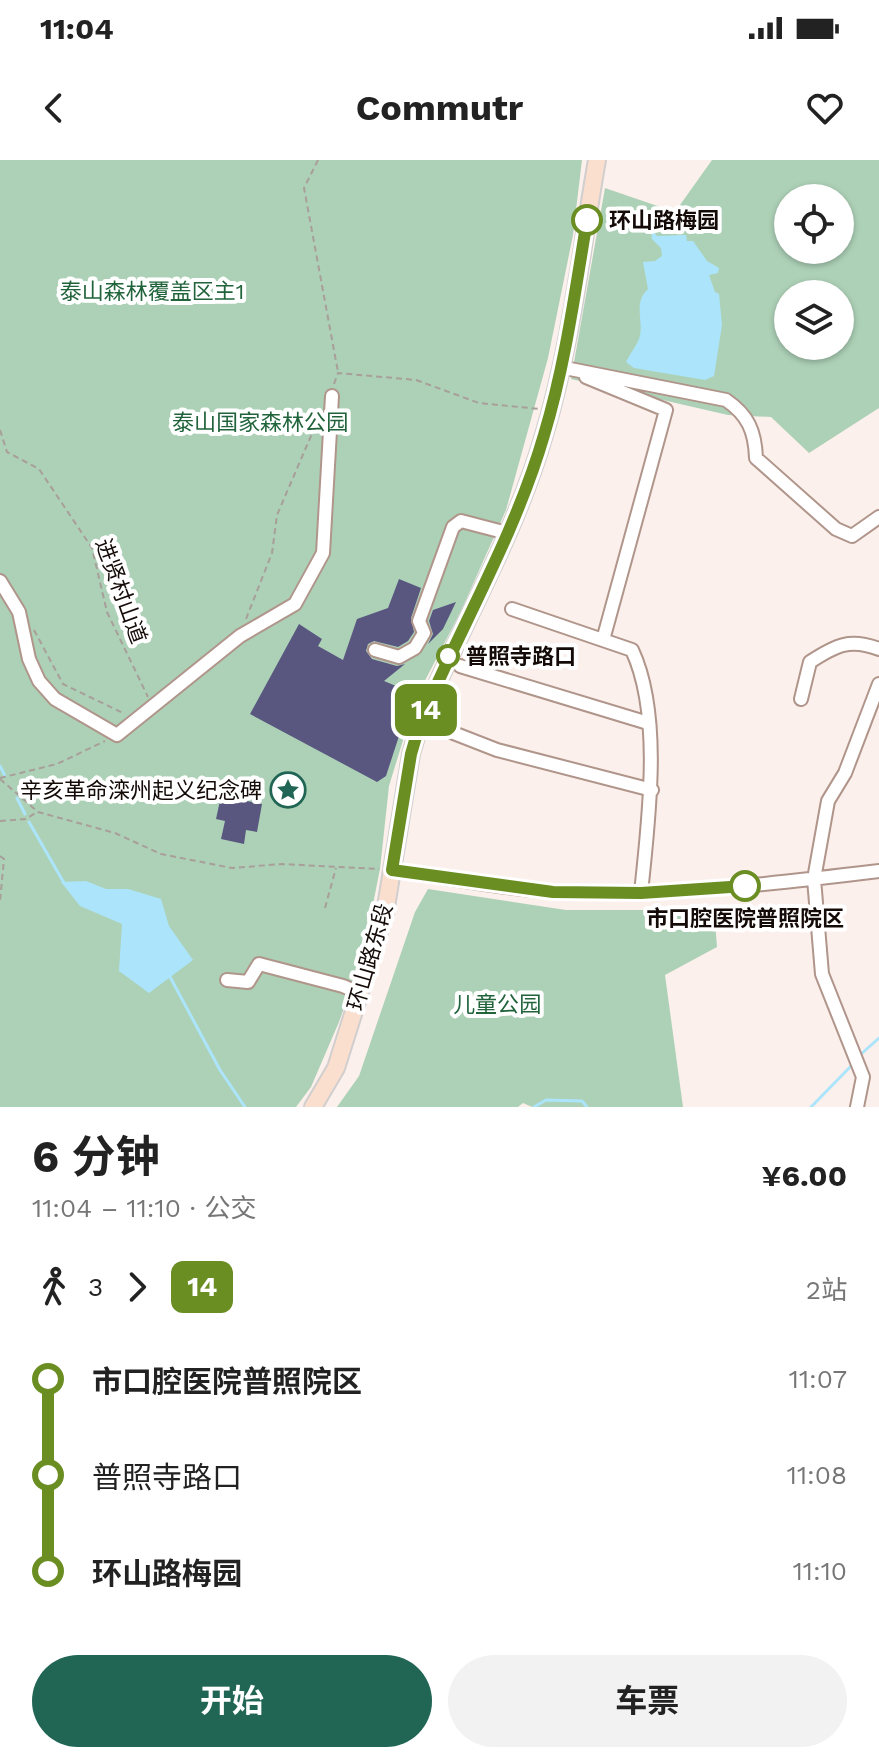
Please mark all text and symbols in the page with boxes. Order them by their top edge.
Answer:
text: 11:04 [40,11,114,46]
icon: back [32,86,76,130]
icon: heart [803,86,847,130]
text: Commutr [356,87,523,129]
map controls [774,184,854,360]
button: locate [774,184,854,264]
marker: 环山路梅园 [572,205,602,235]
place label: 环山路梅园 [609,208,719,233]
park label: 泰山森林覆盖区主1 [60,279,244,304]
button: layers [774,280,854,360]
park label: 泰山国家森林公园 [172,410,348,435]
street label: 进贤村山道 [90,535,152,647]
place label: 普照寺路口 [466,644,576,669]
marker: 普照寺路口 [437,645,459,667]
line badge: 14 [390,684,462,736]
text: 14 [411,693,441,726]
place icon: 辛亥革命滦州起义纪念碑 [269,771,307,809]
place label: 辛亥革命滦州起义纪念碑 [20,778,262,803]
marker: 市口腔医院普照院区 [730,871,760,901]
street label: 环山路东段 [343,901,397,1013]
place label: 市口腔医院普照院区 [646,906,844,931]
park label: 儿童公园 [453,992,541,1017]
text: 6 分钟 [32,1131,160,1183]
text: ¥6.00 [761,1158,847,1193]
text: 11:04 – 11:10 · 公交 [32,1193,256,1223]
icon: walk [32,1265,76,1309]
icon: forward [115,1265,159,1309]
text: 14 [187,1270,217,1303]
text: 3 [88,1272,103,1302]
text: 2站 [806,1275,847,1305]
text: 市口腔医院普照院区 [92,1364,362,1399]
text: 11:07 [789,1364,847,1394]
text: 普照寺路口 [92,1460,242,1495]
text: 11:08 [787,1460,847,1490]
text: 环山路梅园 [92,1556,242,1591]
text: 11:10 [793,1556,847,1586]
button: 开始 [32,1655,432,1747]
button: 车票 [448,1655,847,1747]

